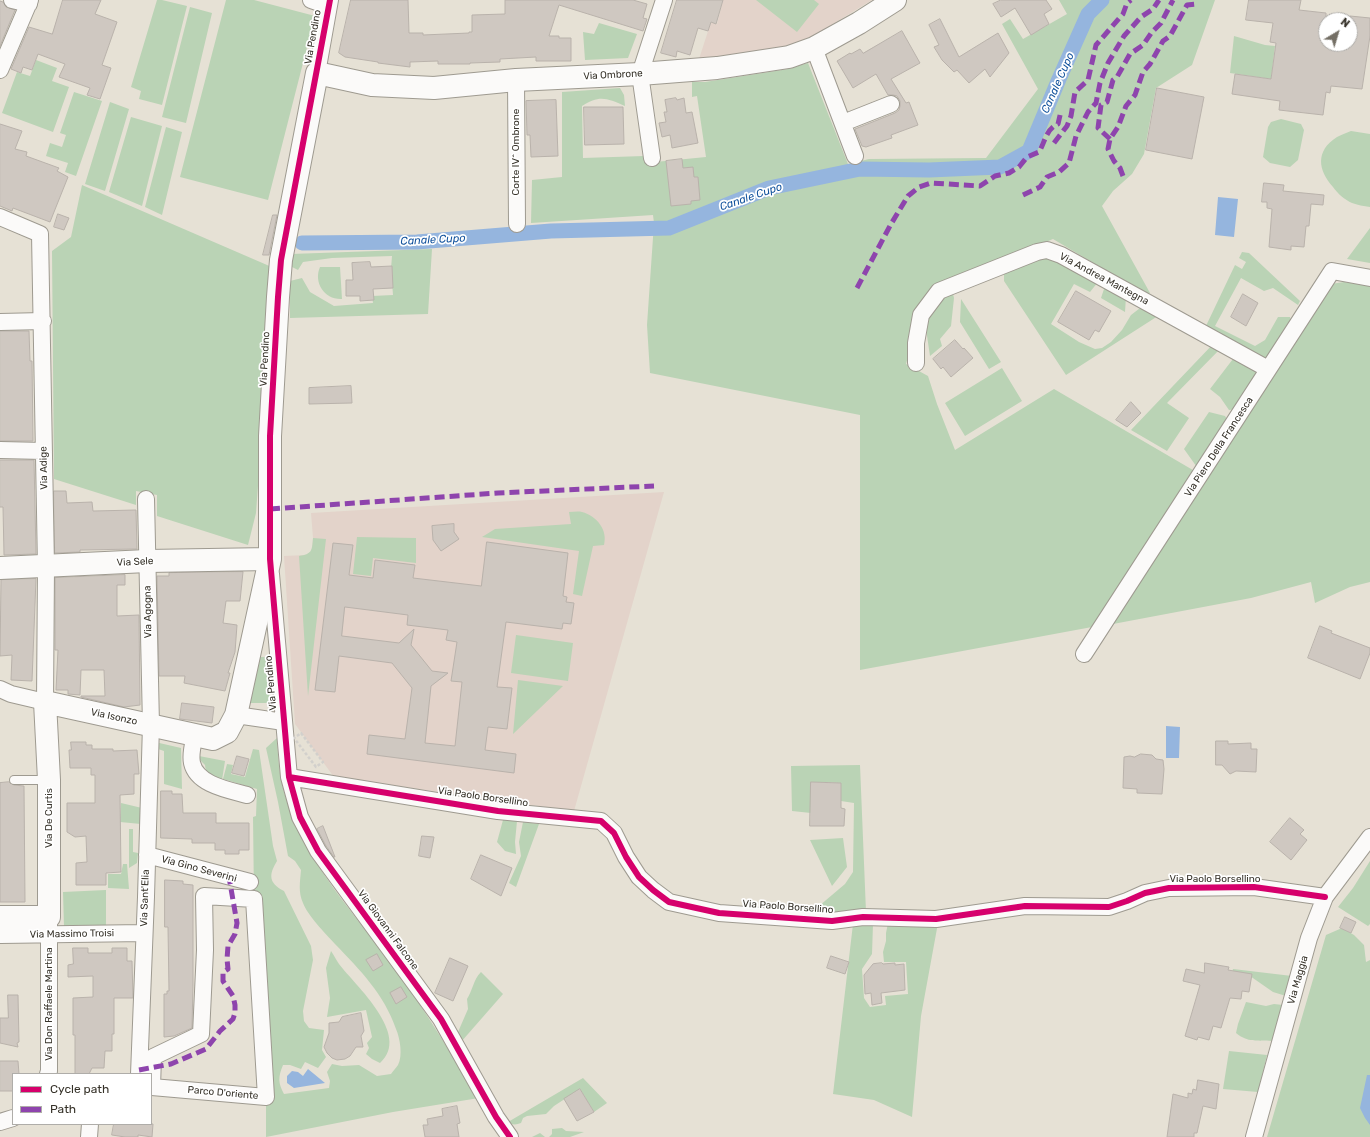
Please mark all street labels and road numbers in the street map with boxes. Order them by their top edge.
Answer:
street label: Via Pendino [302,9,324,65]
street label: Via Ombrone [583,67,643,83]
street label: Corte IV^ Ombrone [510,109,522,195]
street label: Via Andrea Mantegna [1057,250,1151,308]
street label: Via Pendino [258,331,272,387]
street label: Via Piero Della Francesca [1182,395,1256,499]
street label: Via Adige [38,446,50,490]
street label: Via Sele [116,555,154,569]
street label: Via Agogna [142,585,154,639]
street label: Via Pendino [263,655,279,711]
street label: Via Isonzo [90,706,138,728]
street label: Via Paolo Borsellino [437,785,529,809]
street label: Via De Curtis [43,788,55,848]
street label: Via Gino Severini [160,853,238,885]
street label: Via Sant'Elia [138,869,152,927]
street label: Via Paolo Borsellino [1169,873,1261,885]
street label: Via Giovanni Falcone [355,888,421,972]
street label: Via Paolo Borsellino [742,898,834,916]
street label: Via Massimo Troisi [30,927,114,941]
street label: Via Don Raffaele Martina [43,947,55,1061]
street label: Via Maggia [1285,954,1311,1006]
street label: Parco D'oriente [187,1084,259,1102]

